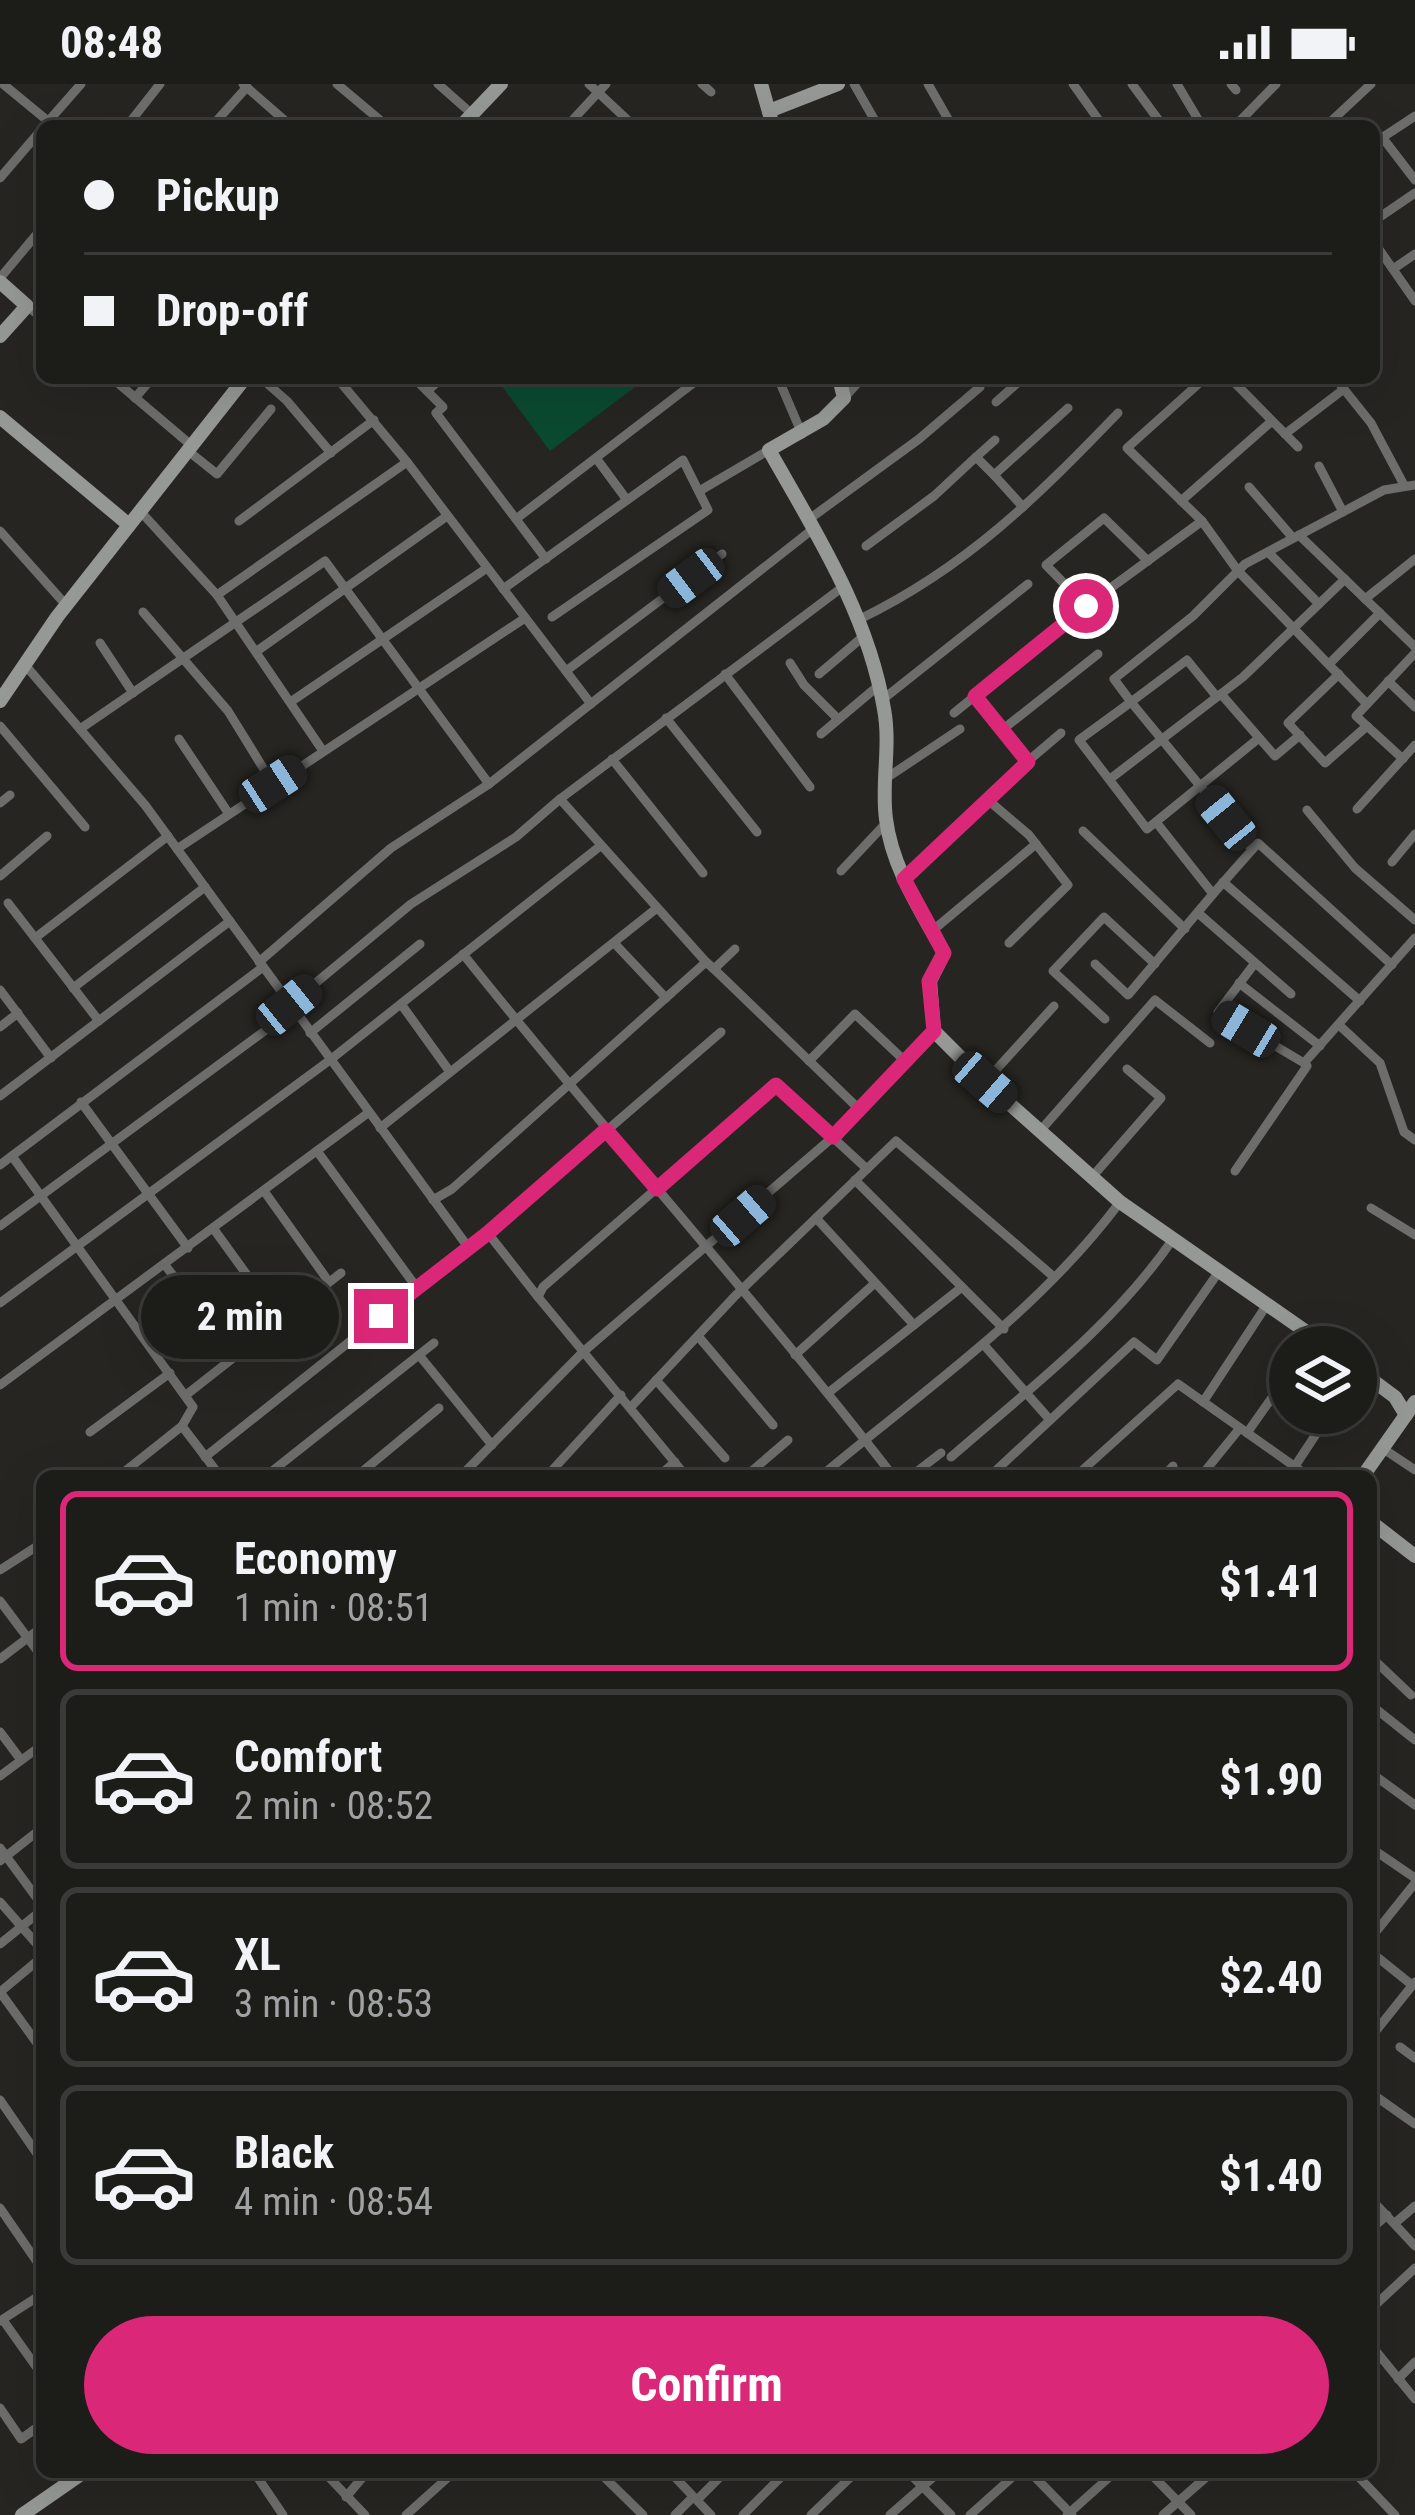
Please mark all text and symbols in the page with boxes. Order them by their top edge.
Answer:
text: 08:48 [60,16,163,69]
text: Pickup [156,169,280,222]
text: Drop-off [156,284,308,337]
car [651,542,731,614]
route start [1059,579,1113,633]
car [233,749,313,819]
car [1189,779,1263,857]
car [250,968,328,1042]
car [1206,995,1286,1063]
car [946,1045,1024,1119]
car [704,1179,782,1253]
callout: 2 min [141,1274,339,1358]
route end [354,1289,408,1343]
text: 2 min [197,1294,283,1340]
map controls [1269,1326,1377,1434]
button: layers [1269,1326,1377,1434]
icon: car [90,1527,198,1635]
text: Economy [234,1532,397,1585]
text: $1.41 [1219,1555,1323,1608]
text: 1 min · 08:51 [234,1585,433,1631]
icon: car [90,1725,198,1833]
text: Comfort [234,1730,382,1783]
text: $1.90 [1219,1753,1323,1806]
text: 2 min · 08:52 [234,1783,433,1829]
icon: car [90,1923,198,2031]
text: XL [234,1928,281,1981]
text: $2.40 [1219,1951,1323,2004]
text: 3 min · 08:53 [234,1981,433,2027]
icon: car [90,2121,198,2229]
text: Black [234,2126,334,2179]
text: $1.40 [1219,2149,1323,2202]
text: 4 min · 08:54 [234,2179,433,2225]
button: Confirm [84,2316,1329,2454]

